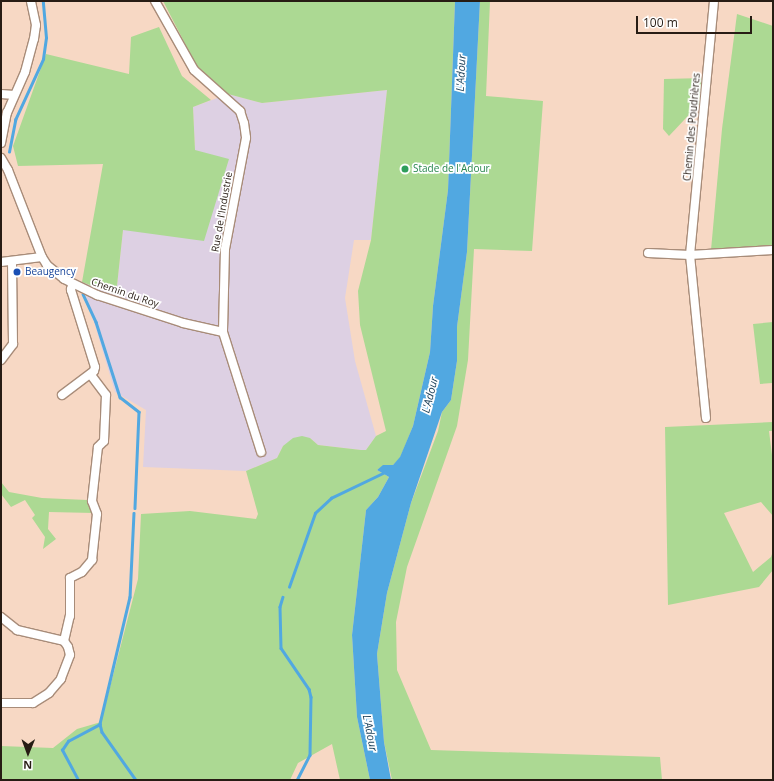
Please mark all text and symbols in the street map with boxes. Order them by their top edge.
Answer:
scale bar [638,8,754,34]
text: 100 m [643,14,678,31]
water label: L'Adour [453,54,469,92]
street label: Chemin des Poudrières [681,72,703,182]
place label: Stade de l'Adour [413,163,490,175]
marker: Stade de l'Adour [400,164,410,174]
street label: Rue de l'Industrie [209,171,235,253]
place label: Beaugency [25,266,76,278]
marker: Beaugency [12,267,22,277]
street label: Chemin du Roy [90,276,160,310]
water label: L'Adour [419,375,441,415]
water label: L'Adour [360,714,380,752]
north arrow [8,733,48,773]
text: N [23,758,32,773]

